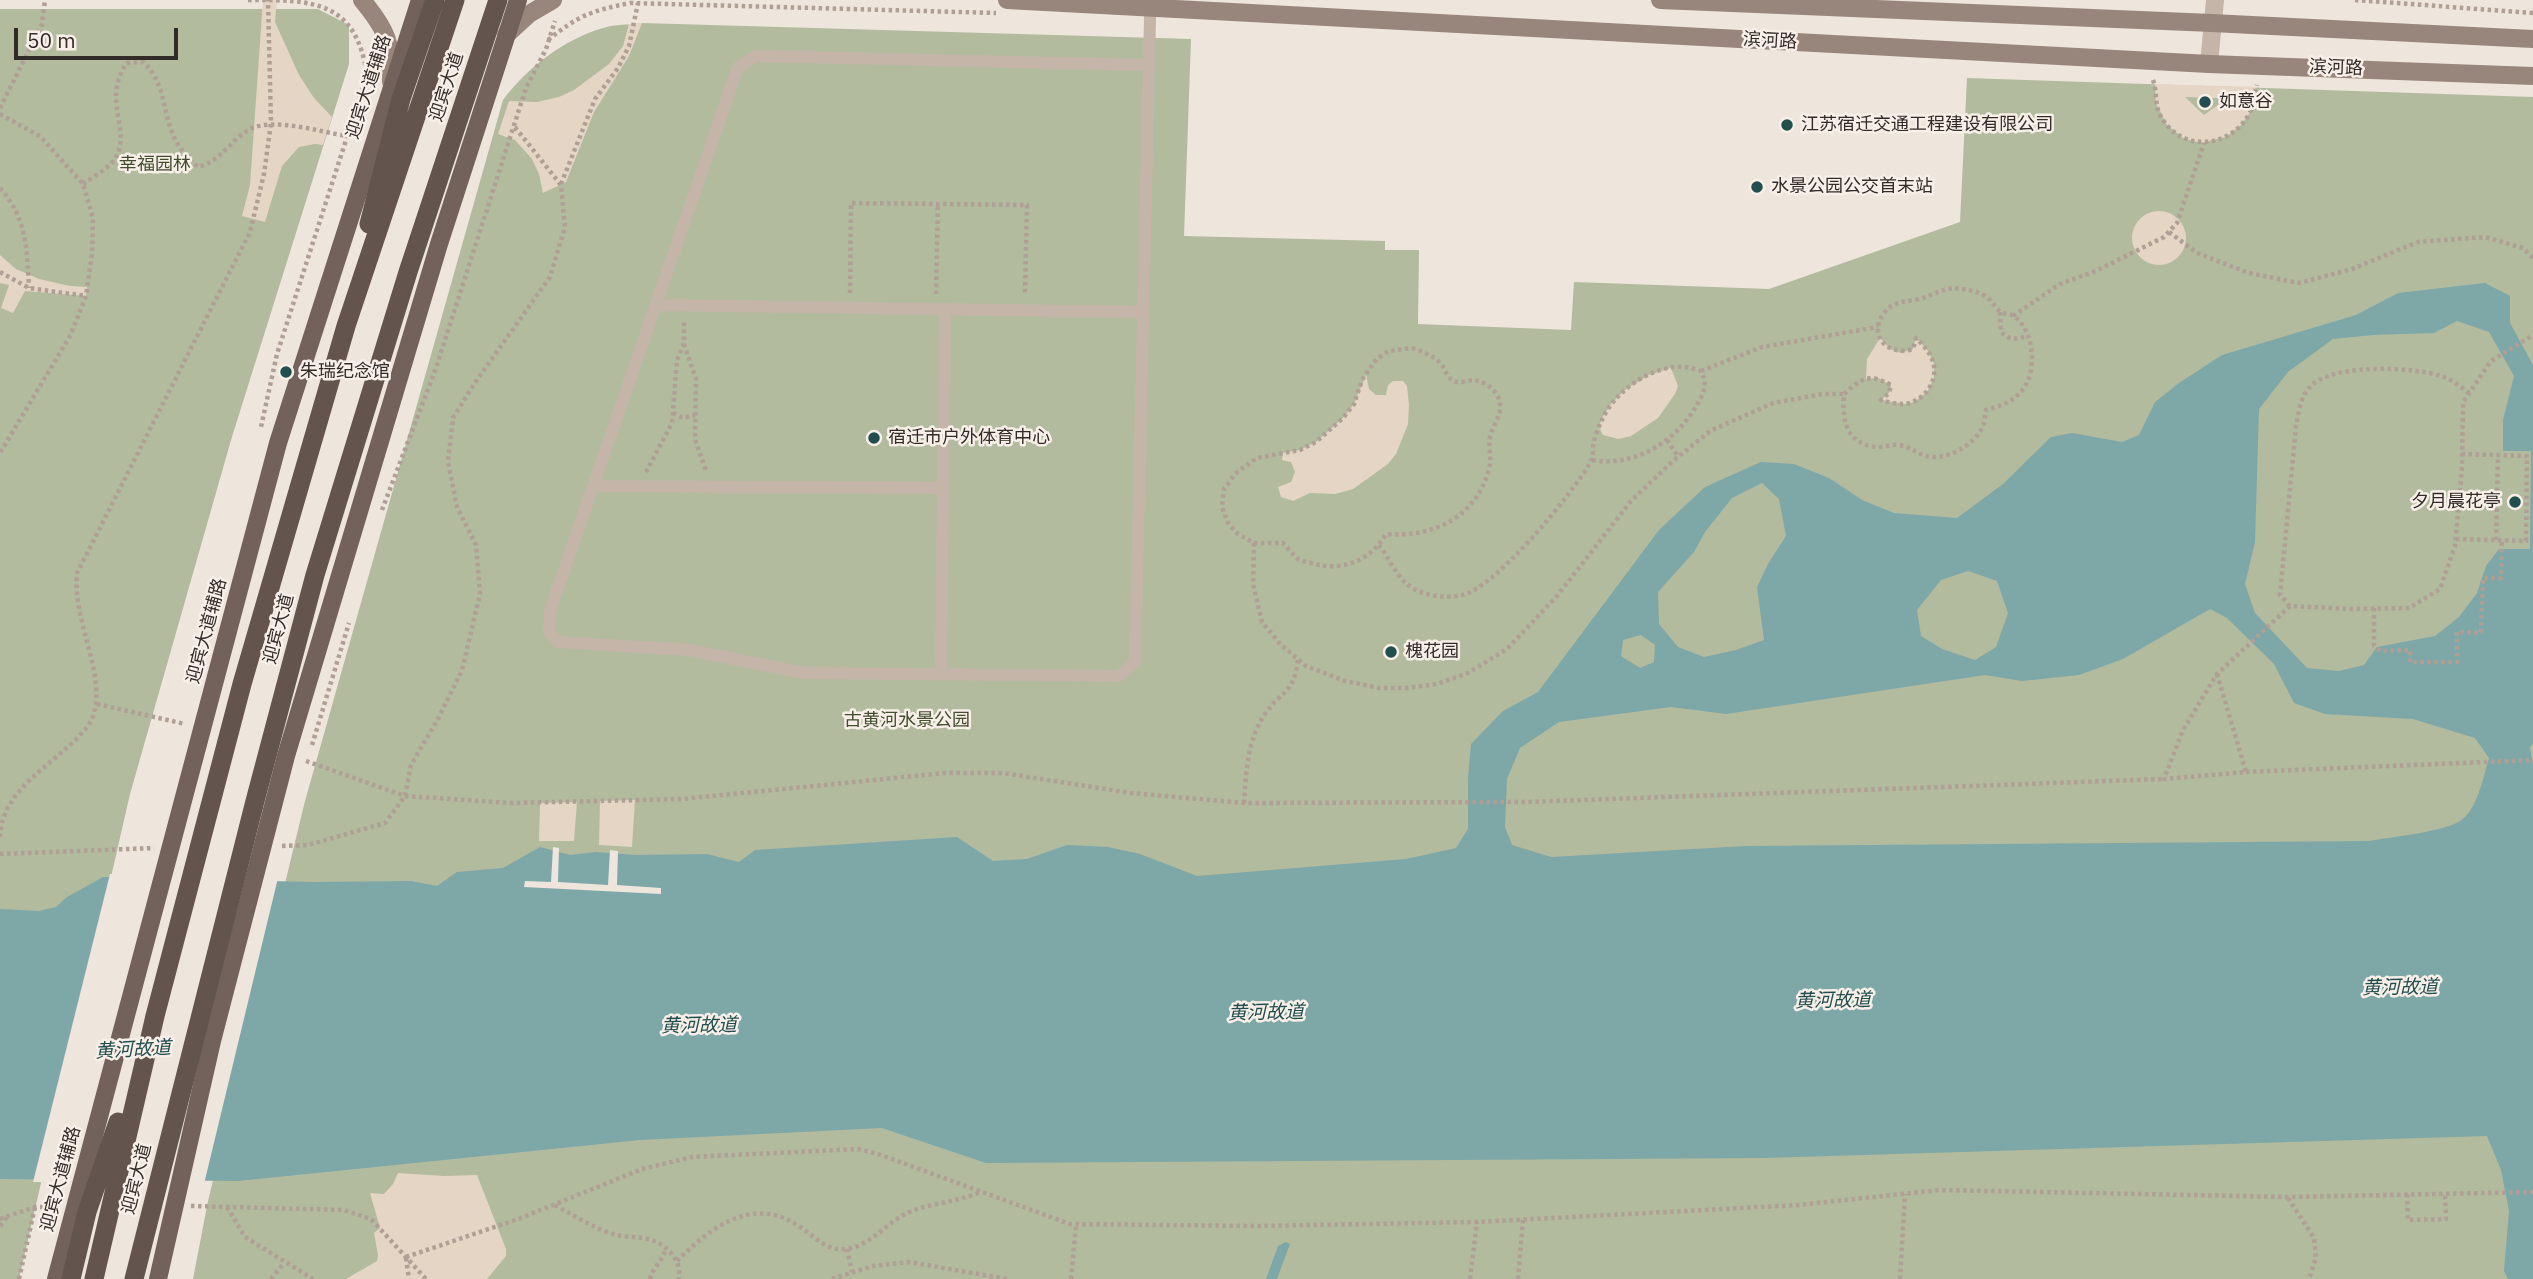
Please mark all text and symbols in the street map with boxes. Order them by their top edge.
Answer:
scale bar [18,14,182,58]
text: 50 m [27,26,76,54]
street label: 滨河路 [1742,29,1798,53]
street label: 迎宾大道辅路 [342,32,396,142]
street label: 迎宾大道 [426,49,468,125]
street label: 滨河路 [2309,56,2363,80]
place label: 如意谷 [2219,91,2273,113]
marker: 如意谷 [2197,94,2213,110]
place label: 江苏宿迁交通工程建设有限公司 [1801,114,2053,136]
marker: 江苏宿迁交通工程建设有限公司 [1779,117,1795,133]
park label: 幸福园林 [119,154,191,176]
place label: 水景公园公交首末站 [1771,176,1933,198]
marker: 水景公园公交首末站 [1749,179,1765,195]
place label: 朱瑞纪念馆 [300,361,390,383]
marker: 朱瑞纪念馆 [278,364,294,380]
place label: 宿迁市户外体育中心 [888,427,1050,449]
marker: 宿迁市户外体育中心 [866,430,882,446]
place label: 夕月晨花亭 [2411,491,2501,513]
marker: 夕月晨花亭 [2507,494,2523,510]
street label: 迎宾大道辅路 [183,576,231,686]
street label: 迎宾大道 [259,591,299,667]
place label: 槐花园 [1405,641,1459,663]
marker: 槐花园 [1383,644,1399,660]
park label: 古黄河水景公园 [844,710,970,732]
water label: 黄河故道 [2362,976,2438,1000]
water label: 黄河故道 [1795,989,1871,1013]
water label: 黄河故道 [1228,1001,1304,1025]
water label: 黄河故道 [661,1014,737,1038]
water label: 黄河故道 [94,1037,172,1063]
street label: 迎宾大道辅路 [37,1124,85,1234]
street label: 迎宾大道 [118,1141,156,1217]

